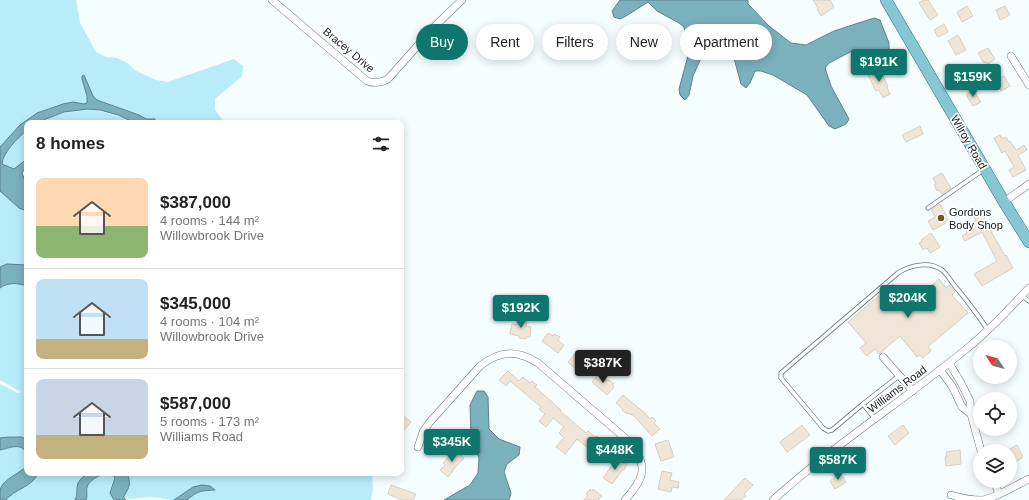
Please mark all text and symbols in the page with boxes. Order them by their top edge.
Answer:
chip: Buy [416,24,468,60]
chip: Rent [476,24,534,60]
chip: Filters [542,24,608,60]
chip: New [616,24,672,60]
chip: Apartment [680,24,772,60]
street label: Bracey Drive [321,25,377,75]
pin: $191K [851,49,907,83]
text: $191K [860,54,898,69]
pin: $159K [945,64,1001,98]
text: $159K [954,69,992,84]
street label: Wilroy Road [949,113,989,171]
icon: filters [370,133,392,155]
text: 8 homes [36,134,105,153]
text: $387,000 [160,193,231,212]
icon: home [68,194,116,242]
place label: Gordons Body Shop [949,206,1003,231]
text: 4 rooms · 144 m² [160,213,259,228]
marker: Gordons Body Shop [936,213,946,223]
text: Willowbrook Drive [160,228,264,243]
pin: $204K [880,285,936,319]
text: $204K [889,290,927,305]
text: $345,000 [160,294,231,313]
icon: home [68,295,116,343]
pin: $192K [493,295,549,329]
text: $192K [502,300,540,315]
text: 4 rooms · 104 m² [160,314,259,329]
text: Willowbrook Drive [160,329,264,344]
north arrow [973,340,1017,384]
map controls [973,340,1017,488]
pin: $387K [575,350,631,384]
text: $387K [584,355,622,370]
street label: Williams Road [865,363,929,415]
button: locate [973,392,1017,436]
text: $587,000 [160,394,231,413]
icon: home [68,395,116,443]
text: 5 rooms · 173 m² [160,414,259,429]
text: Williams Road [160,429,243,444]
pin: $345K [424,429,480,463]
text: $345K [433,434,471,449]
pin: $448K [587,437,643,471]
text: $448K [596,442,634,457]
button: layers [973,444,1017,488]
pin: $587K [810,447,866,481]
text: $587K [819,452,857,467]

